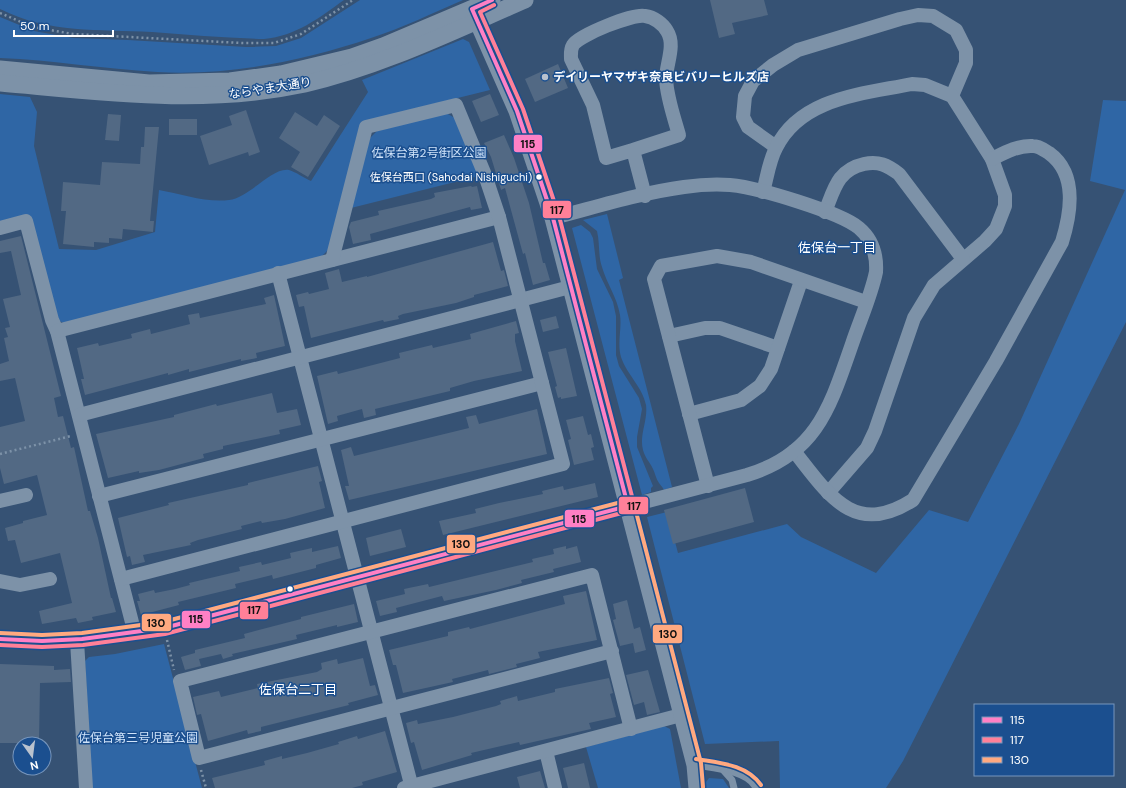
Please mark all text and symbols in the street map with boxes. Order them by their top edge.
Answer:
scale bar [14,12,113,38]
text: 50 m [20,18,49,34]
place label: デイリーヤマザキ奈良ビバリーヒルズ店 [553,69,769,85]
marker: デイリーヤマザキ奈良ビバリーヒルズ店 [540,72,550,82]
street label: ならやま大通り [227,74,313,102]
line badge: 115 [513,134,543,153]
text: 115 [521,137,536,151]
park label: 佐保台第2号街区公園 [372,145,486,161]
place label: 佐保台西口 (Sahodai Nishiguchi) [370,170,532,184]
marker: 佐保台西口 (Sahodai Nishiguchi) [534,172,544,182]
line badge: 117 [542,200,572,219]
text: 117 [550,203,564,217]
district label: 佐保台一丁目 [798,239,876,256]
line badge: 117 [618,496,649,515]
text: 117 [627,499,641,513]
line badge: 115 [564,509,595,528]
text: 115 [572,512,587,526]
line badge: 130 [446,534,476,554]
text: 130 [452,537,470,551]
unlabelled marker [285,584,295,594]
line badge: 117 [239,601,269,620]
text: 117 [247,603,261,617]
line badge: 115 [181,610,211,629]
text: 115 [189,612,204,626]
line badge: 130 [141,613,172,632]
text: 130 [147,616,165,630]
line badge: 130 [652,624,683,644]
text: 130 [659,627,677,641]
district label: 佐保台二丁目 [259,681,337,698]
legend [974,704,1114,776]
text: 115 [1010,712,1025,728]
park label: 佐保台第三号児童公園 [78,730,198,746]
text: 117 [1010,732,1024,748]
north arrow [12,736,52,776]
text: 130 [1010,752,1029,768]
text: N [29,758,40,773]

